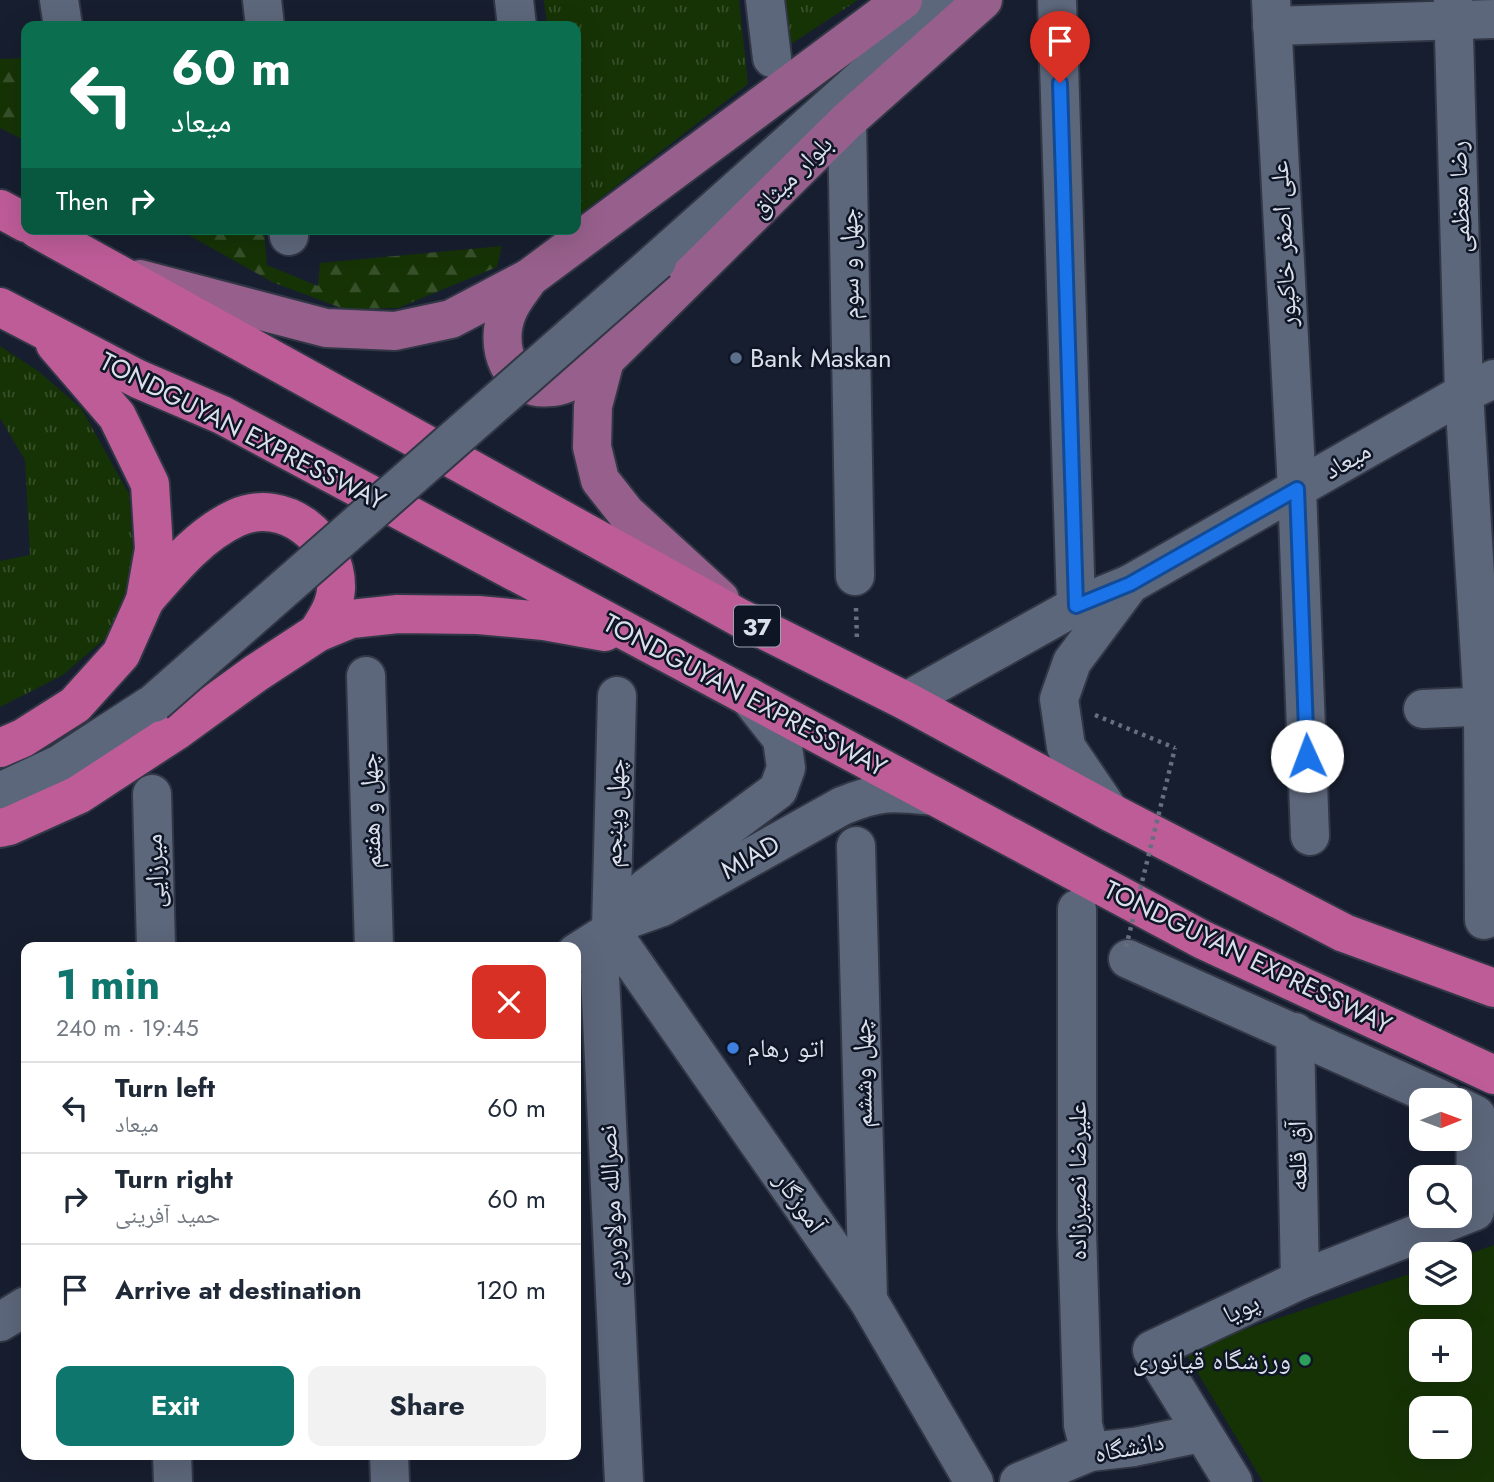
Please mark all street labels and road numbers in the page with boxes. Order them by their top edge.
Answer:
street label: بلوار میثاق [741,126,841,226]
street label: رضا معظمی [1438,140,1480,254]
street label: علی اصغر خاکپور [1260,160,1306,329]
street label: چهل و سوم [829,208,869,320]
street label: TONDGUYAN EXPRESSWAY [94,342,393,520]
street label: میعاد [1316,431,1378,489]
street label: TONDGUYAN EXPRESSWAY [597,604,894,786]
road number: 37 [734,606,780,646]
street label: چهل و هفتم [349,752,391,870]
street label: چهل وپنجم [593,758,635,868]
street label: MIAD [714,825,786,889]
street label: میرزایی [134,833,174,909]
street label: TONDGUYAN EXPRESSWAY [1098,871,1399,1044]
street label: چهل وششم [842,1018,882,1128]
street label: علیرضا نصیرزاده [1058,1101,1096,1261]
street label: آق قلعه [1277,1119,1317,1192]
street label: نصرالله مولاوردی [588,1124,634,1288]
street label: آموزگار [764,1163,836,1242]
street label: پویا [1216,1283,1266,1333]
street label: دانشگاه [1091,1422,1167,1472]

